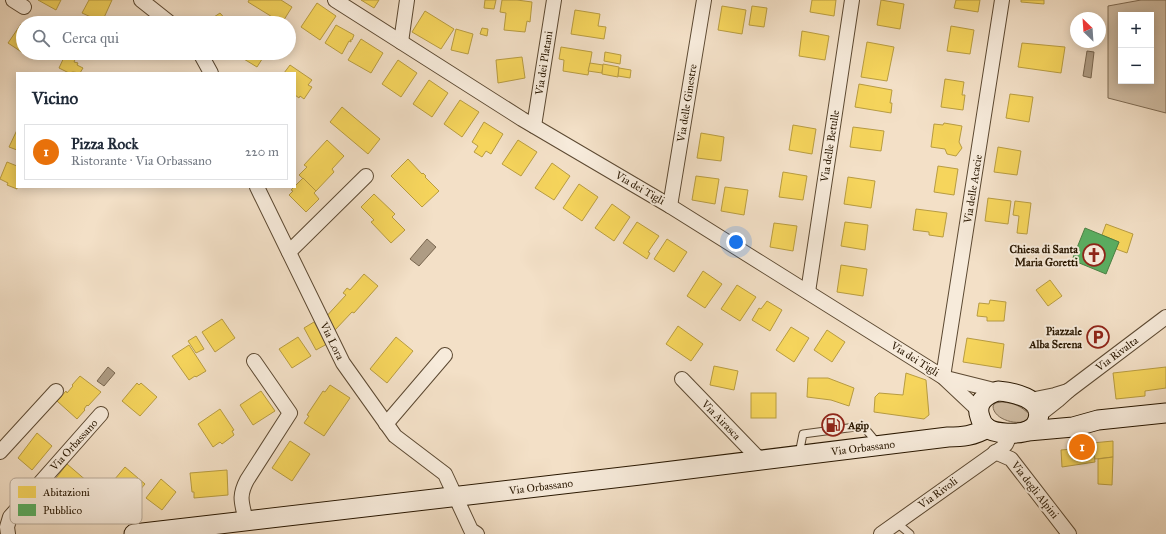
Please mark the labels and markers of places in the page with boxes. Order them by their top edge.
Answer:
church icon: Chiesa di Santa Maria Goretti [1081,242,1107,268]
place label: Chiesa di Santa Maria Goretti [1009,243,1079,269]
parking icon: Piazzale Alba Serena [1085,324,1111,350]
place label: Piazzale Alba Serena [1028,325,1082,351]
fuel station icon: Agip [820,412,846,438]
place label: Agip [847,419,870,433]
pin: 1 [1069,432,1095,462]

